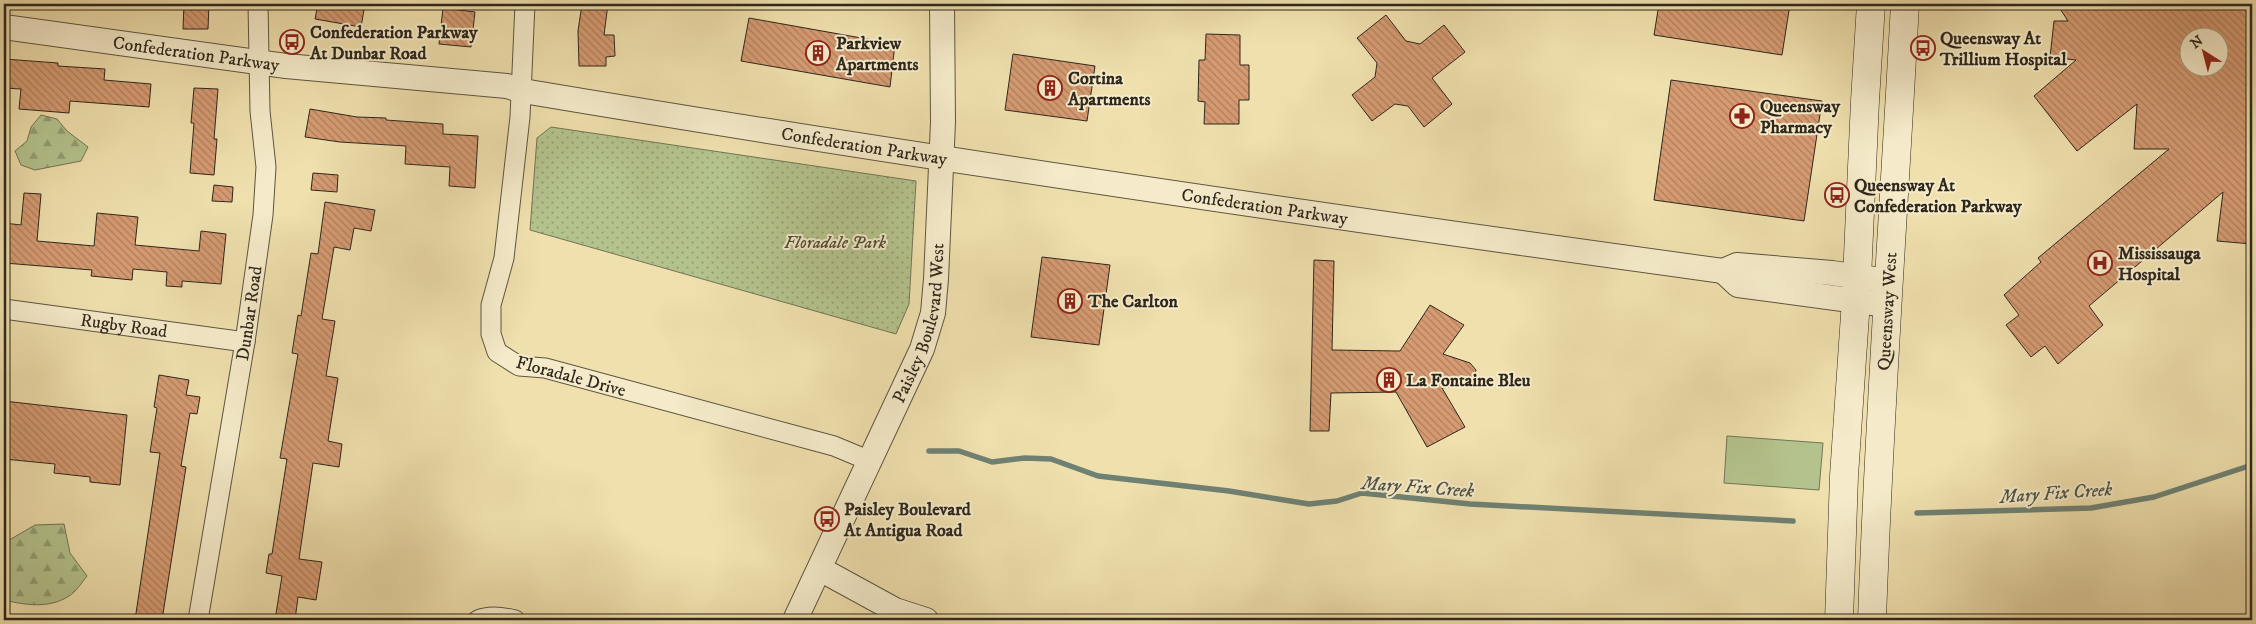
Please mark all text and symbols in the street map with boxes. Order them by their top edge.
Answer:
place label: Confederation Parkway At Dunbar Road [309,22,478,65]
place label: Queensway At Trillium Hospital [1939,28,2067,71]
north arrow [2178,28,2228,78]
bus stop icon: Confederation Parkway At Dunbar Road [279,29,305,55]
text: N [2187,31,2207,53]
street label: Confederation Parkway [111,32,281,77]
place label: Parkview Apartments [835,33,919,76]
bus stop icon: Queensway At Trillium Hospital [1910,35,1936,61]
building icon: Parkview Apartments [805,40,831,66]
place label: Cortina Apartments [1067,68,1151,111]
building icon: Cortina Apartments [1037,75,1063,101]
place label: Queensway Pharmacy [1760,96,1840,139]
pharmacy icon: Queensway Pharmacy [1729,103,1755,129]
street label: Confederation Parkway [779,123,949,171]
place label: Queensway At Confederation Parkway [1854,175,2022,218]
bus stop icon: Queensway At Confederation Parkway [1824,182,1850,208]
street label: Confederation Parkway [1180,184,1350,230]
park label: Floradale Park [784,232,887,254]
street label: Paisley Boulevard West [888,243,950,407]
place label: Mississauga Hospital [2118,243,2201,286]
hospital icon: Mississauga Hospital [2087,250,2113,276]
street label: Queensway West [1874,251,1903,371]
street label: Dunbar Road [232,265,268,362]
building icon: The Carlton [1057,288,1083,314]
place label: The Carlton [1087,291,1178,313]
street label: Rugby Road [79,310,169,343]
street label: Floradale Drive [513,352,628,402]
building icon: La Fontaine Bleu [1376,367,1402,393]
place label: La Fontaine Bleu [1406,370,1531,392]
water label: Mary Fix Creek [1359,472,1475,503]
water label: Mary Fix Creek [1997,478,2113,509]
place label: Paisley Boulevard At Antigua Road [843,499,972,542]
bus stop icon: Paisley Boulevard At Antigua Road [814,506,840,532]

